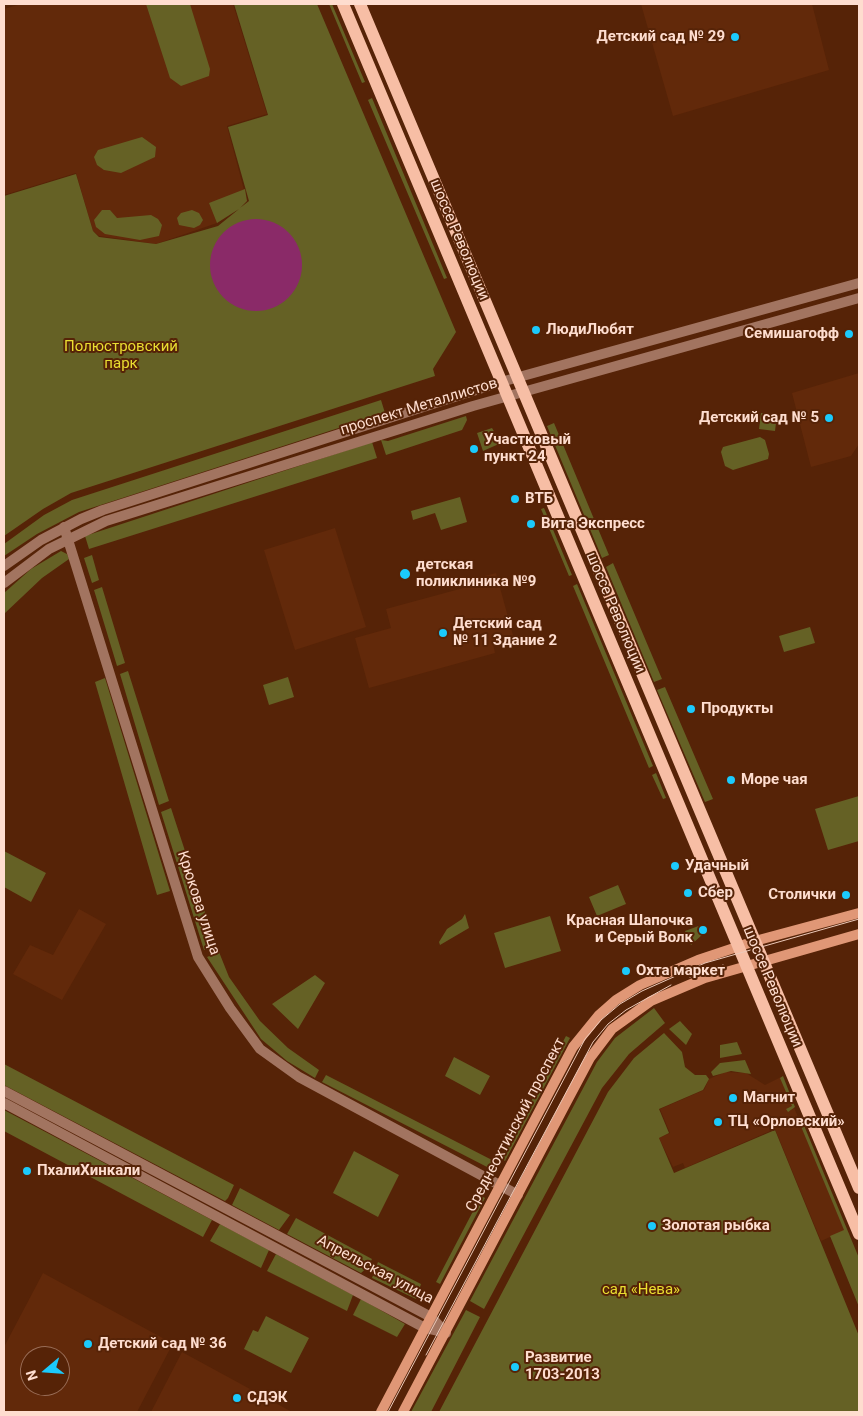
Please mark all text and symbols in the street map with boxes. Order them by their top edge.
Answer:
place label: Детский сад № 29 [597,28,725,46]
marker: Детский сад № 29 [729,31,741,43]
street label: шоссе Революции [425,177,493,303]
place label: ЛюдиЛюбят [546,321,634,339]
marker: ЛюдиЛюбят [530,324,542,336]
place label: Семишагофф [744,325,839,343]
marker: Семишагофф [843,328,855,340]
park label: Полюстровский парк [64,338,178,373]
street label: проспект Металлистов [338,375,500,439]
place label: Детский сад № 5 [699,409,819,427]
marker: Детский сад № 5 [823,412,835,424]
place label: Участковый пункт 24 [484,431,571,466]
marker: Участковый пункт 24 [468,443,480,455]
place label: ВТБ [525,490,553,508]
marker: ВТБ [509,493,521,505]
place label: Вита Экспресс [541,515,645,533]
marker: Вита Экспресс [525,518,537,530]
street label: шоссе Революции [581,550,649,676]
place label: детская поликлиника №9 [416,556,536,591]
marker: детская поликлиника №9 [398,567,412,581]
place label: Детский сад № 11 Здание 2 [453,615,557,650]
marker: Детский сад № 11 Здание 2 [437,627,449,639]
place label: Продукты [701,700,774,718]
marker: Продукты [685,703,697,715]
place label: Море чая [741,771,808,789]
marker: Море чая [725,774,737,786]
street label: Крюкова улица [173,849,223,957]
place label: Удачный [685,857,749,875]
marker: Удачный [669,860,681,872]
place label: Сбер [698,884,733,902]
place label: Столички [768,886,836,904]
marker: Сбер [682,887,694,899]
marker: Столички [840,889,852,901]
place label: Красная Шапочка и Серый Волк [566,912,693,947]
marker: Красная Шапочка и Серый Волк [697,924,709,936]
street label: шоссе Революции [738,924,806,1050]
place label: Охта маркет [636,962,725,980]
marker: Охта маркет [620,965,632,977]
street label: Среднеохтинский проспект [462,1035,570,1215]
place label: Магнит [743,1089,795,1107]
marker: Магнит [727,1092,739,1104]
place label: ТЦ «Орловский» [728,1113,845,1131]
marker: ТЦ «Орловский» [712,1116,724,1128]
place label: ПхалиХинкали [37,1162,140,1180]
marker: ПхалиХинкали [21,1165,33,1177]
place label: Золотая рыбка [662,1217,770,1235]
marker: Золотая рыбка [646,1220,658,1232]
street label: Апрельская улица [314,1232,436,1308]
park label: сад «Нева» [602,1281,680,1299]
place label: Детский сад № 36 [98,1335,226,1353]
marker: Детский сад № 36 [82,1338,94,1350]
north arrow [20,1346,70,1396]
place label: Развитие 1703-2013 [525,1349,600,1384]
marker: Развитие 1703-2013 [509,1361,521,1373]
text: N [23,1368,41,1383]
place label: СДЭК [247,1389,287,1407]
marker: СДЭК [231,1392,243,1404]

